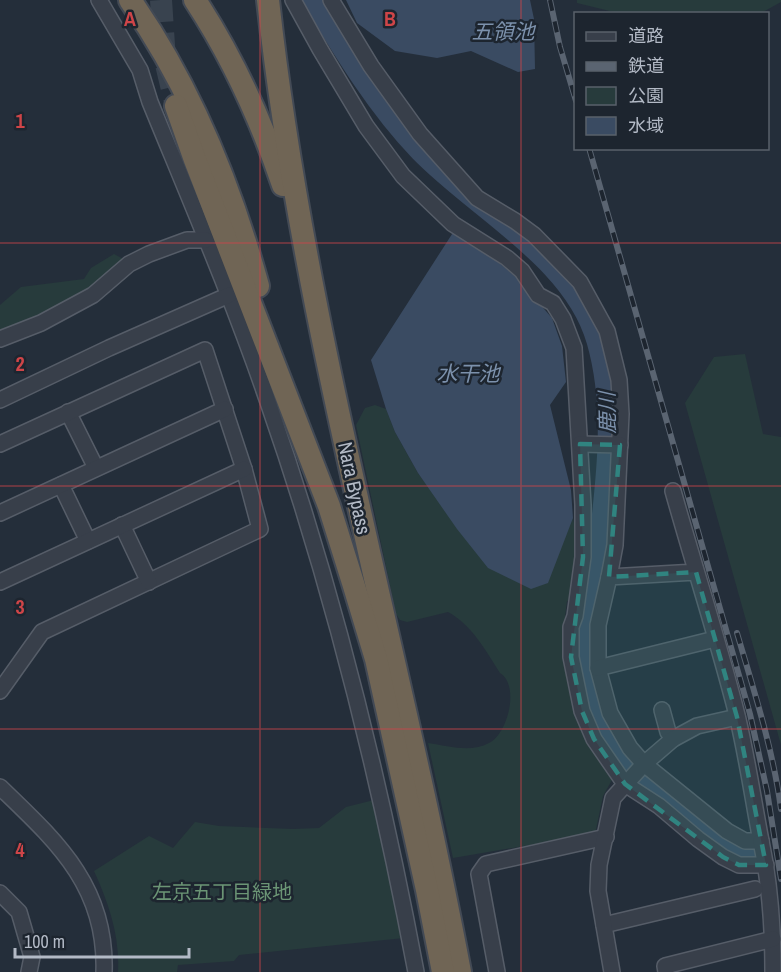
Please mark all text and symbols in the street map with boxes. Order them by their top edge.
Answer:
text: A [124,5,136,32]
text: B [384,5,396,32]
legend [574,12,769,150]
water label: 五領池 [472,17,536,46]
text: 道路 [628,23,664,48]
text: 鉄道 [628,53,664,78]
text: 公園 [628,83,664,108]
text: 1 [15,107,25,134]
text: 水域 [628,113,664,138]
text: 2 [15,350,25,377]
water label: 水干池 [437,359,501,388]
water label: 鹿川 [592,390,622,434]
street label: Nara Bypass [332,439,378,537]
text: 3 [15,593,25,620]
text: 4 [15,836,25,863]
park label: 左京五丁目緑地 [152,878,292,905]
scale bar [15,921,189,959]
text: 100 m [24,929,65,954]

